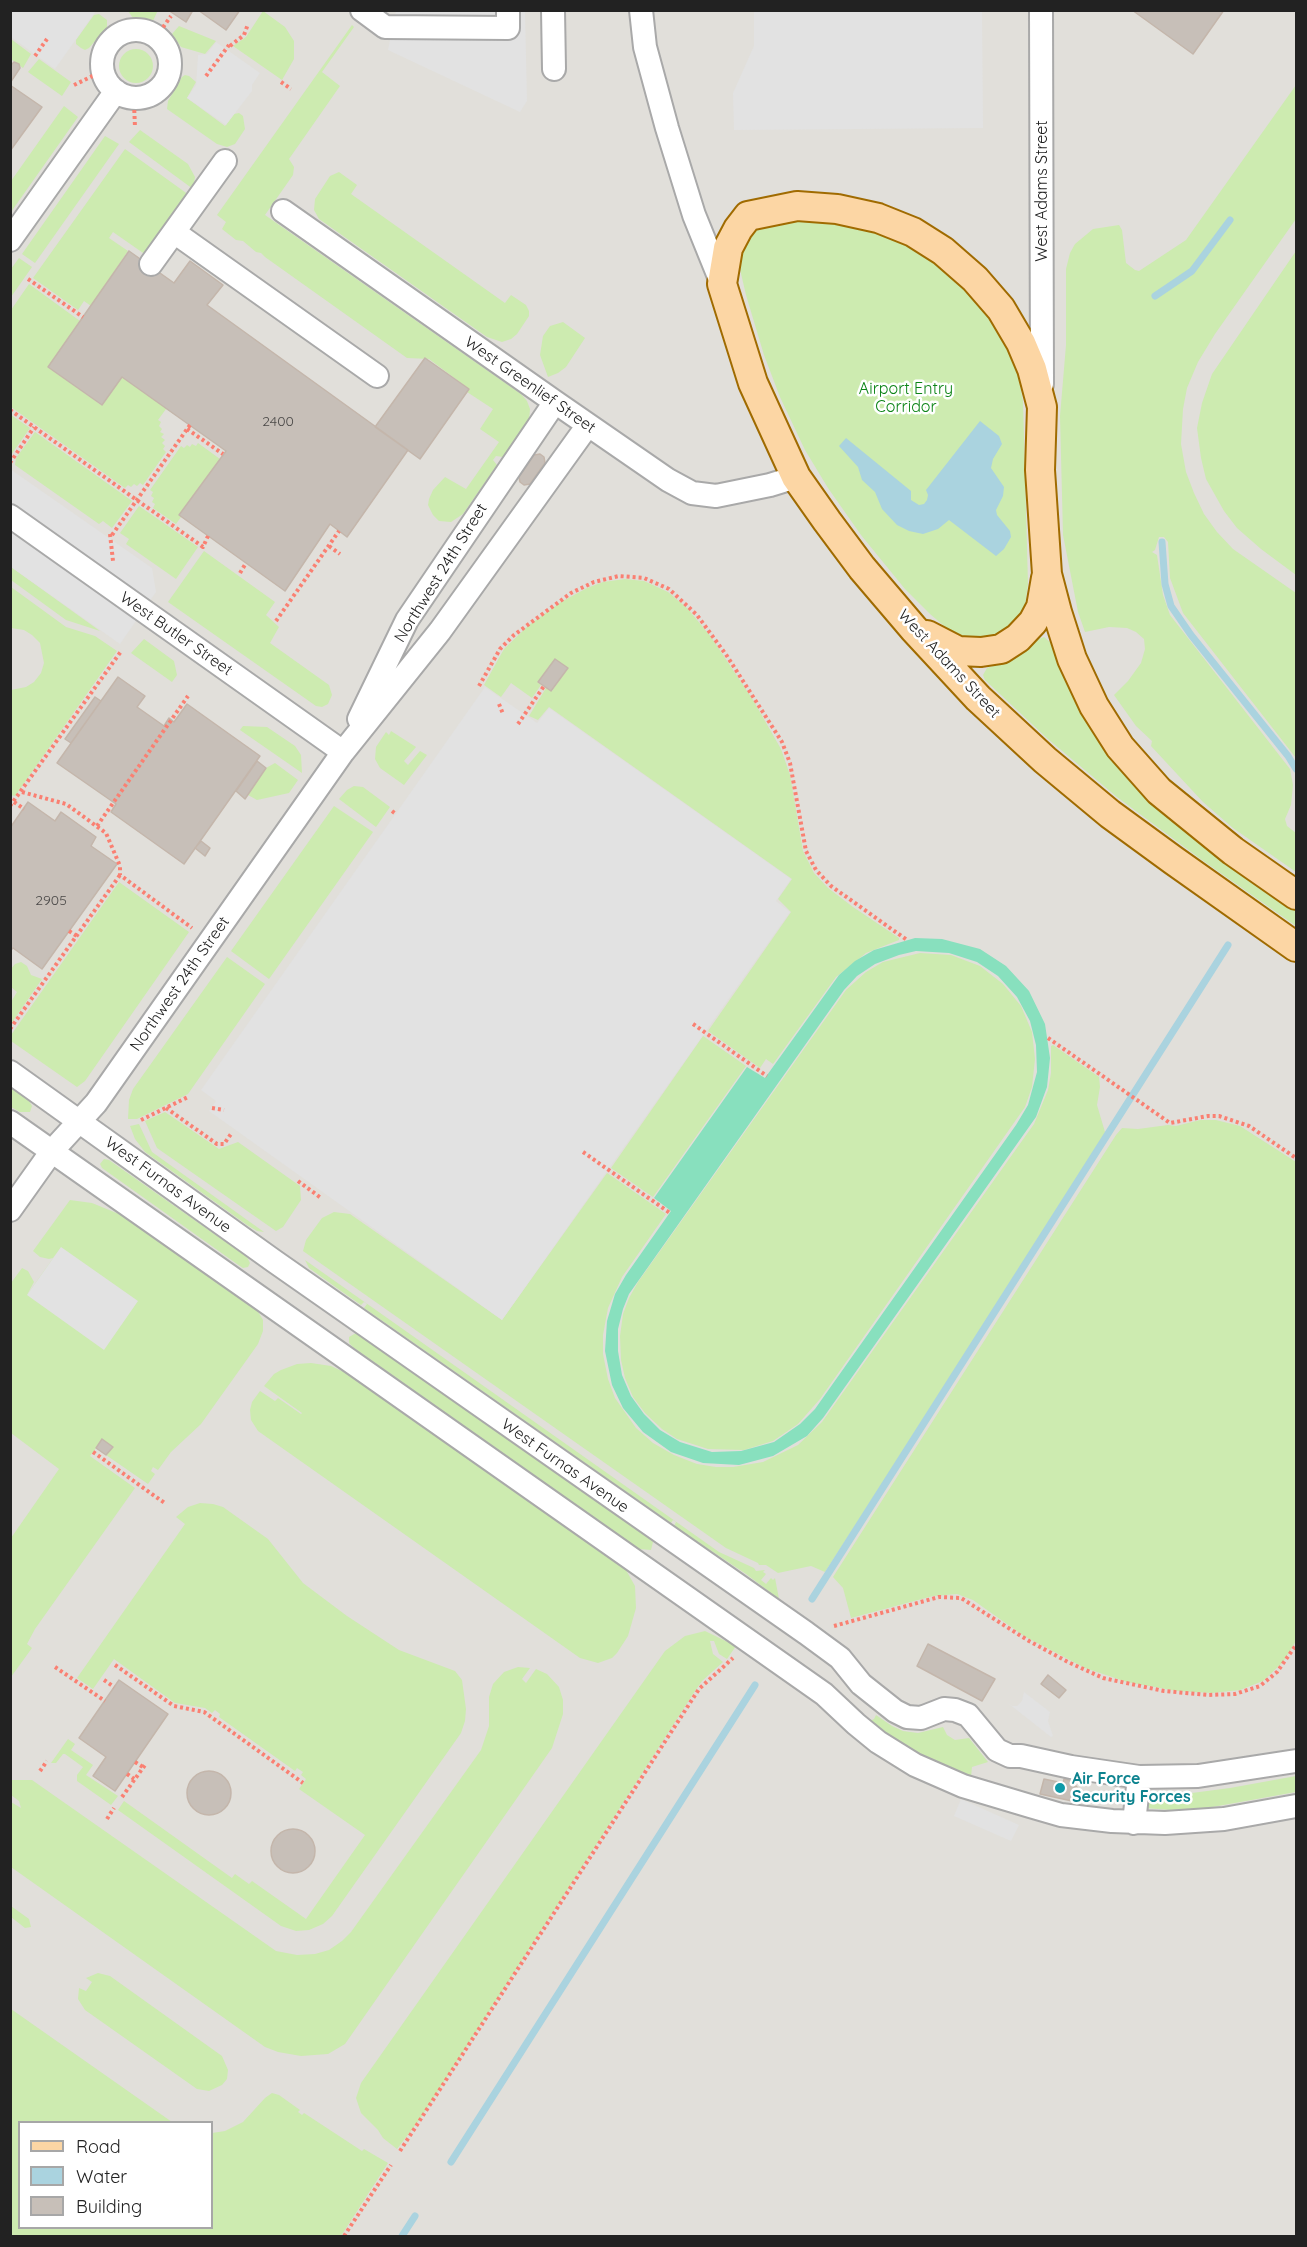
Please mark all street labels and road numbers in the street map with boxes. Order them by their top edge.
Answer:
street label: West Adams Street [1032,120,1052,262]
street label: West Greenlief Street [461,332,599,438]
street label: Northwest 24th Street [390,500,492,646]
street label: West Butler Street [116,588,236,680]
street label: West Adams Street [894,606,1004,722]
street label: Northwest 24th Street [126,913,234,1055]
street label: West Furnas Avenue [101,1133,235,1237]
street label: West Furnas Avenue [498,1415,632,1517]

